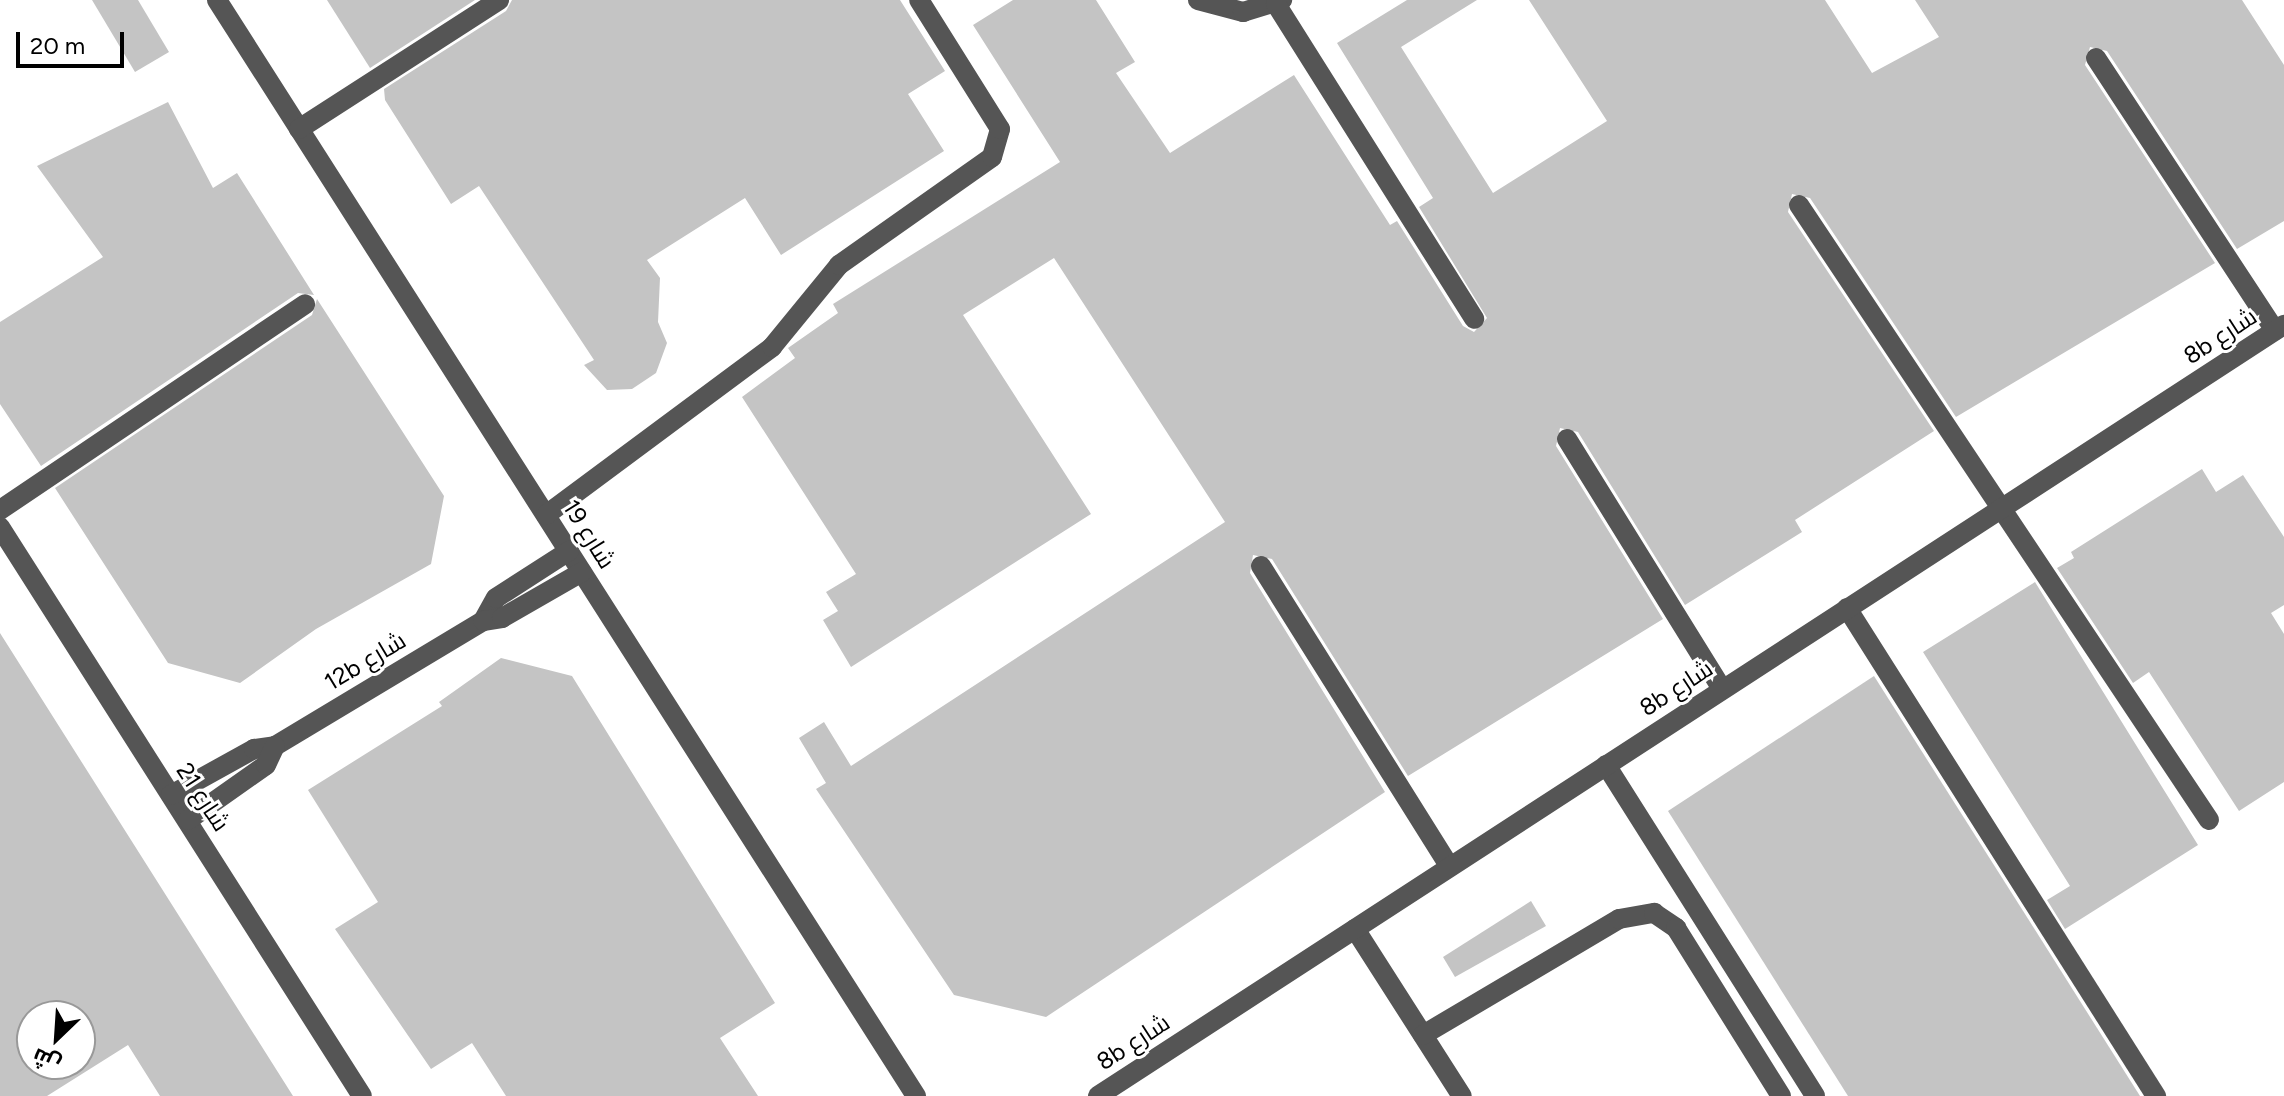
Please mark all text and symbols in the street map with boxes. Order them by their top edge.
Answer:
scale bar [20,16,128,66]
text: 20 m [30,31,85,60]
street label: 8b شارع [2178,302,2262,370]
street label: شارع 19 [557,494,621,574]
street label: 12b شارع [319,626,411,696]
street label: 8b شارع [1634,654,1718,722]
street label: شارع 21 [170,757,236,837]
north arrow [16,1000,96,1080]
street label: 8b شارع [1091,1008,1175,1076]
text: ش [28,1042,65,1079]

